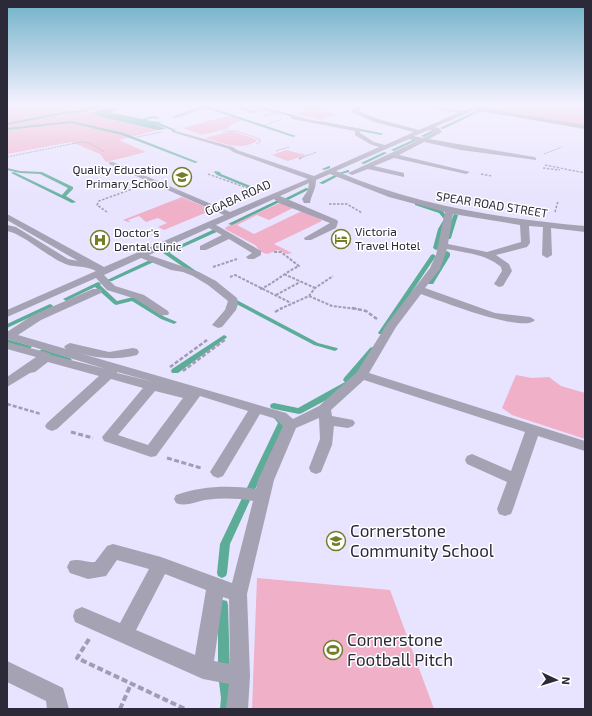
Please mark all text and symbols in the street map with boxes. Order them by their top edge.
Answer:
place label: Quality Education Primary School [72,162,168,190]
school or university icon: Quality Education Primary School [171,166,193,188]
street label: GGABA ROAD [202,176,273,218]
street label: SPEAR ROAD STREET [435,188,549,220]
place label: Victoria Travel Hotel [355,224,421,252]
place label: Doctor's Dental Clinic [114,225,182,253]
hotel icon: Victoria Travel Hotel [330,228,352,250]
hospital icon: Doctor's Dental Clinic [89,229,111,251]
place label: Cornerstone Community School [350,520,494,561]
school or university icon: Cornerstone Community School [325,530,347,552]
place label: Cornerstone Football Pitch [347,629,453,669]
sports icon: Cornerstone Football Pitch [322,639,344,661]
north arrow [536,660,576,700]
text: N [560,676,573,685]

